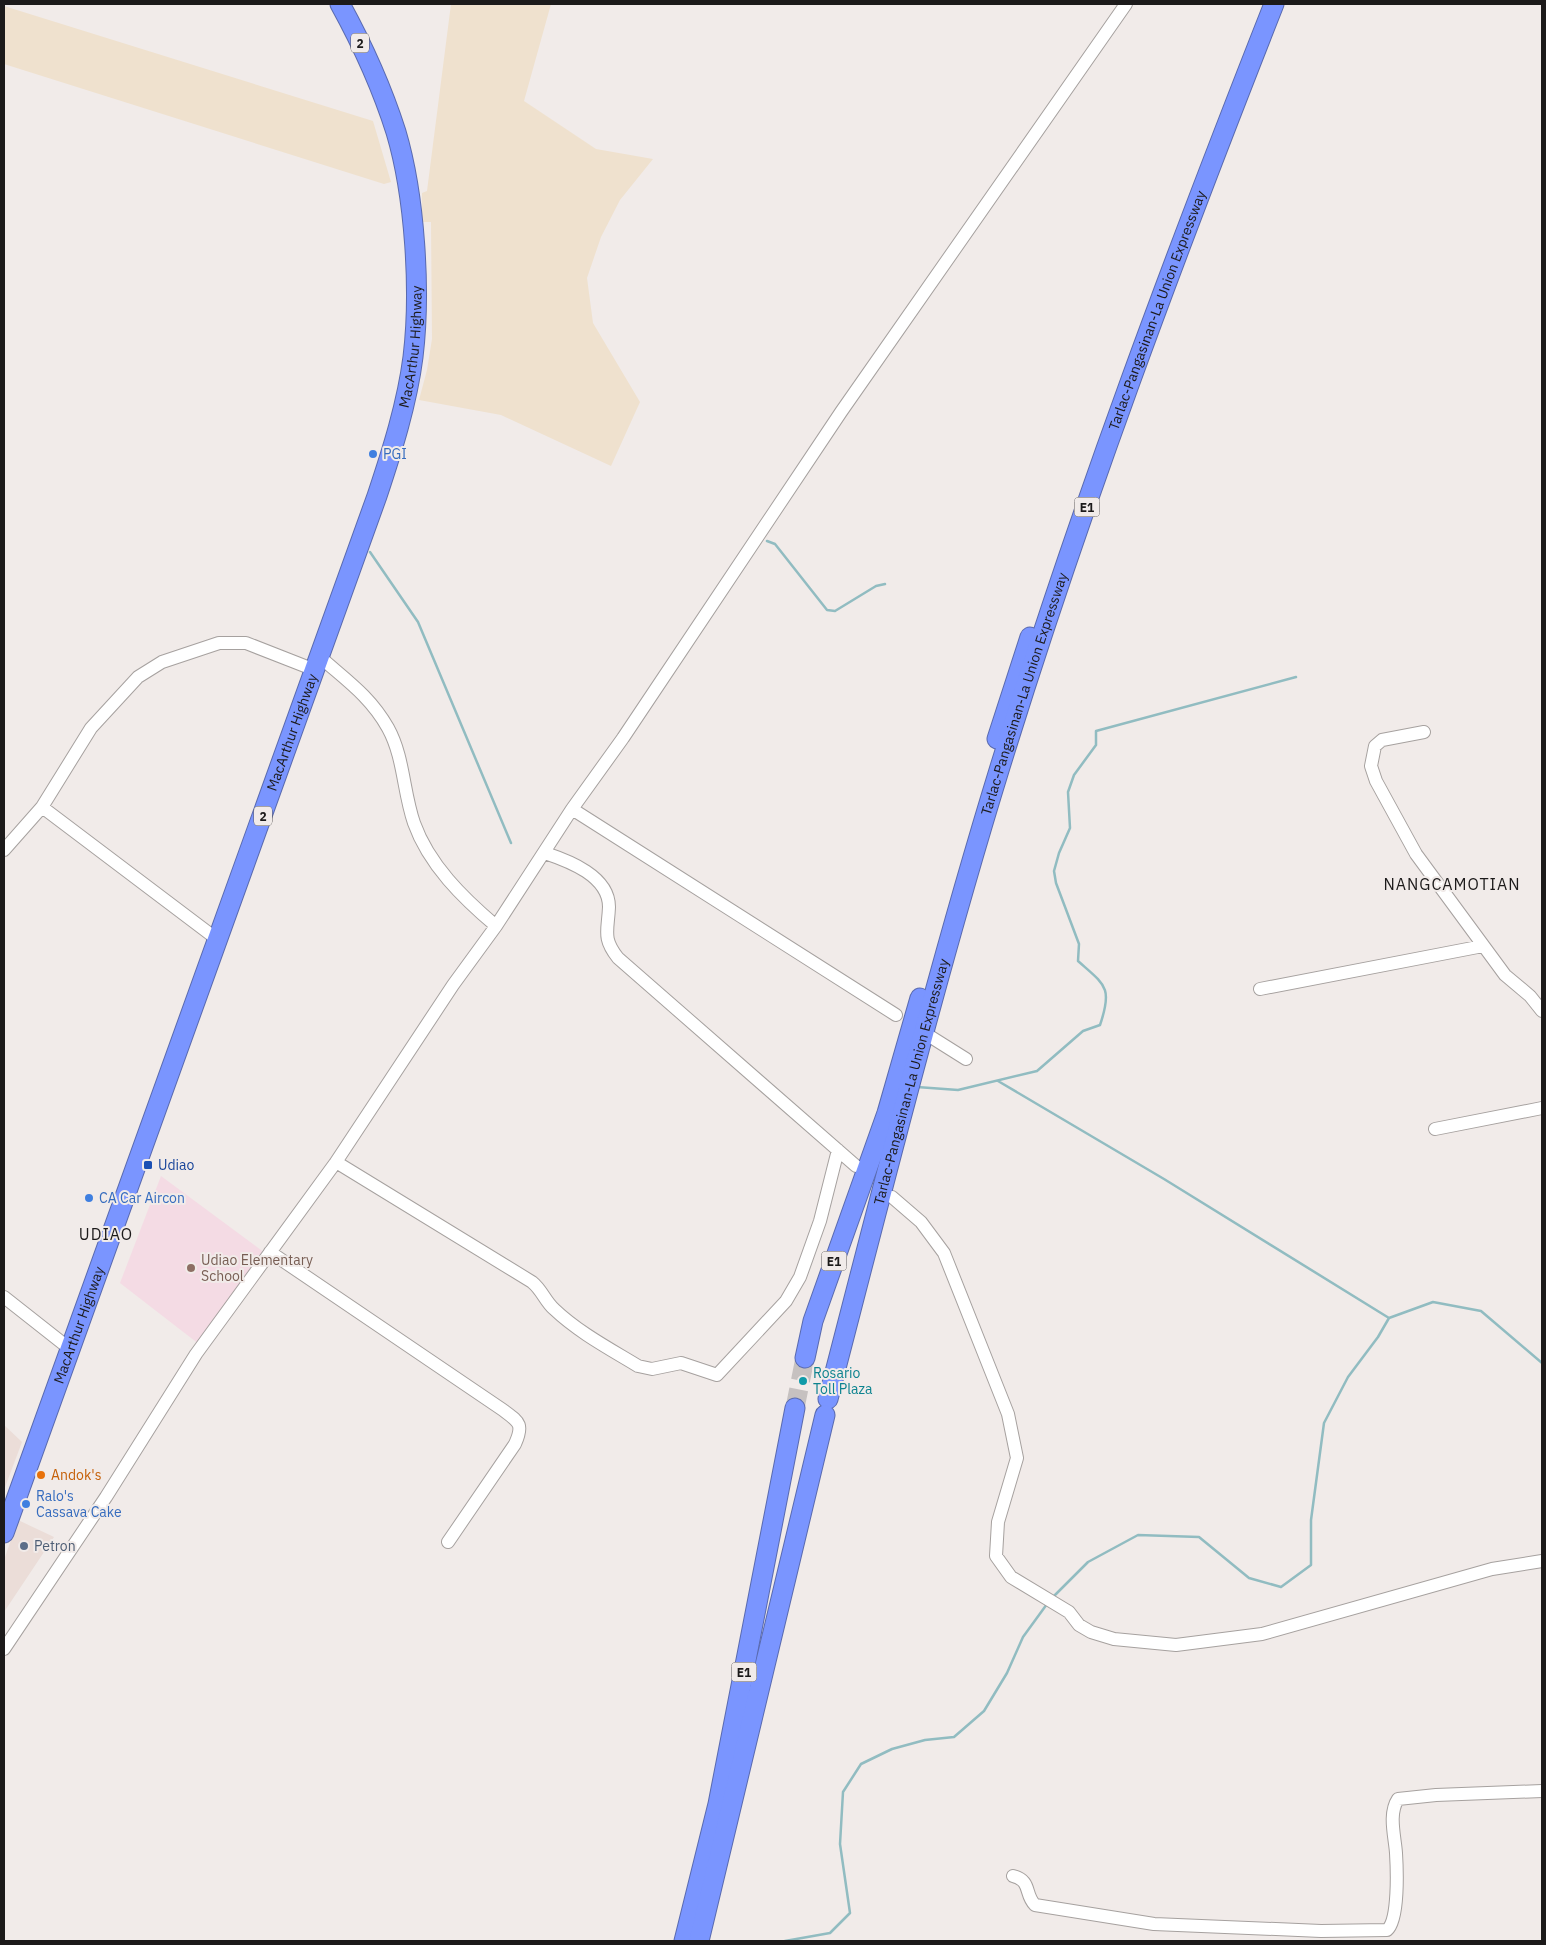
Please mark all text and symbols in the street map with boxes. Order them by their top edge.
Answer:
road number: 2 [351,34,369,52]
street label: Tarlac-Pangasinan-La Union Expressway [1104,188,1210,433]
street label: MacArthur Highway [395,285,425,410]
place label: PGI [383,445,407,463]
marker: PGI [367,448,379,460]
road number: E1 [1074,498,1100,516]
street label: Tarlac-Pangasinan-La Union Expressway [977,570,1071,817]
street label: MacArthur Highway [263,671,321,793]
road number: 2 [254,806,272,826]
district label: NANGCAMOTIAN [1383,874,1521,894]
street label: Tarlac-Pangasinan-La Union Expressway [870,957,953,1207]
place label: Udiao [158,1156,195,1174]
marker: Udiao [142,1159,154,1171]
place label: CA Car Aircon [99,1189,185,1207]
marker: CA Car Aircon [83,1192,95,1204]
district label: UDIAO [79,1224,133,1244]
place label: Udiao Elementary School [201,1251,313,1285]
road number: E1 [822,1252,846,1270]
marker: Udiao Elementary School [185,1262,197,1274]
street label: MacArthur Highway [49,1264,108,1386]
place label: Rosario Toll Plaza [813,1364,873,1398]
marker: Rosario Toll Plaza [797,1375,809,1387]
place label: Andok's [51,1466,102,1484]
marker: Andok's [35,1469,47,1481]
place label: Ralo's Cassava Cake [36,1487,122,1521]
marker: Ralo's Cassava Cake [20,1498,32,1510]
place label: Petron [34,1537,76,1555]
marker: Petron [18,1540,30,1552]
road number: E1 [732,1662,756,1681]

